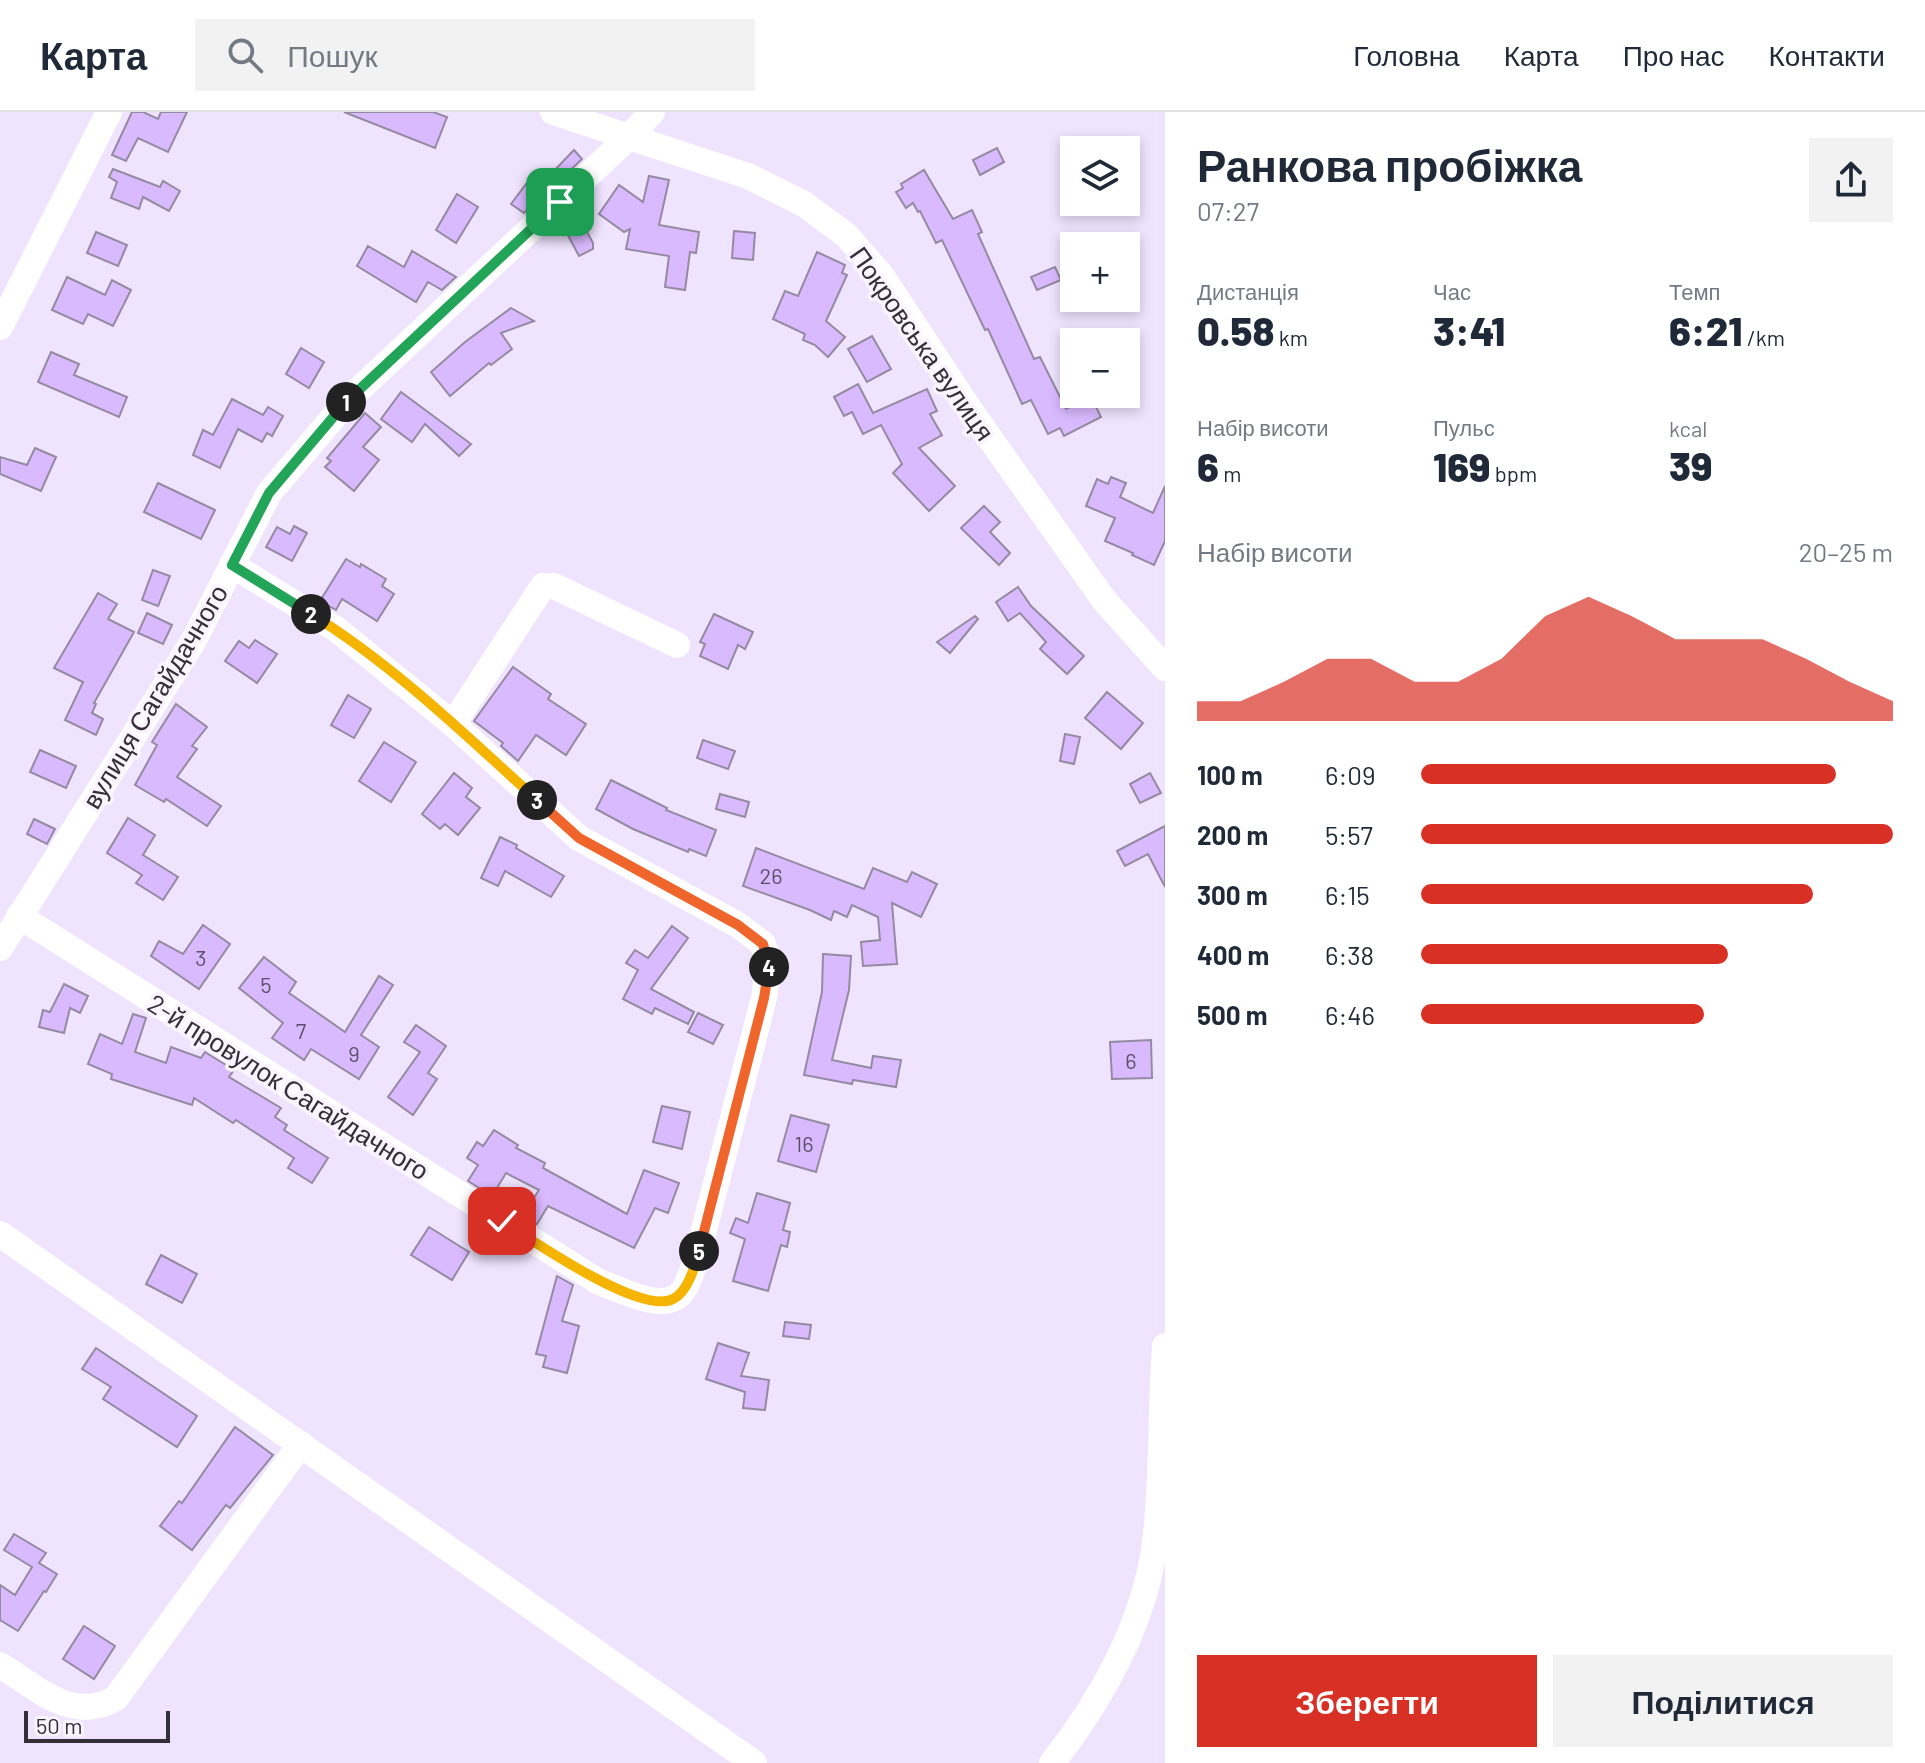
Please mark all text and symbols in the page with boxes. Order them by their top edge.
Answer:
search box [195,19,755,91]
text: Карта [40,32,147,78]
icon: search [223,33,267,77]
text: Пошук [287,37,378,73]
text: Головна [1353,38,1460,72]
text: Карта [1504,38,1579,72]
text: Про нас [1623,38,1725,72]
text: Контакти [1769,38,1885,72]
map controls [1060,136,1140,408]
button: layers [1060,136,1140,216]
text: Ранкова пробіжка [1197,138,1582,191]
button: share [1809,138,1893,222]
pin [526,168,594,236]
icon: arrive [538,180,582,224]
text: 07:27 [1197,195,1259,226]
button: + [1060,232,1140,312]
street label: Покровська вулиця [844,240,1002,446]
text: Дистанція [1197,278,1299,304]
text: Час [1433,278,1471,304]
text: Темп [1669,278,1720,304]
text: 0.58 [1197,306,1274,354]
text: 3:41 [1433,306,1505,354]
text: 6:21 [1669,306,1743,354]
text: km [1274,324,1308,350]
text: /km [1743,324,1785,350]
button: − [1060,328,1140,408]
pin: 1 [326,382,366,422]
text: 1 [342,389,350,415]
text: Набір висоти [1197,414,1329,440]
text: Пульс [1433,414,1495,440]
text: kcal [1669,415,1707,441]
text: 39 [1669,441,1712,489]
text: 6 [1197,442,1219,490]
text: 169 [1433,442,1490,490]
text: m [1219,460,1241,486]
text: bpm [1490,460,1537,486]
text: Набір висоти [1197,536,1353,567]
text: 20–25 m [1799,536,1893,567]
street label: вулиця Сагайдачного [75,578,233,814]
pin: 2 [291,594,331,634]
text: 2 [305,601,317,627]
text: 100 m [1197,759,1263,790]
text: 6:09 [1325,759,1375,790]
pin: 3 [517,780,557,820]
text: 3 [531,787,543,813]
text: 200 m [1197,819,1268,850]
text: 5:57 [1325,819,1373,850]
house number: 26 [759,862,783,888]
text: 300 m [1197,879,1268,910]
text: 6:15 [1325,879,1370,910]
text: 400 m [1197,939,1269,970]
text: 6:38 [1325,939,1374,970]
house number: 3 [195,944,207,970]
pin: 4 [749,947,789,987]
text: 4 [762,954,776,980]
house number: 5 [260,971,272,997]
street label: 2-й провулок Сагайдачного [143,987,435,1185]
text: 500 m [1197,999,1268,1030]
text: 6:46 [1325,999,1375,1030]
house number: 7 [296,1017,306,1043]
house number: 9 [348,1040,360,1066]
house number: 6 [1125,1047,1137,1073]
house number: 16 [794,1130,814,1156]
pin [468,1187,536,1255]
icon: check [480,1199,524,1243]
pin: 5 [679,1231,719,1271]
text: 5 [693,1238,705,1264]
button: Зберегти [1197,1655,1537,1747]
button: Поділитися [1553,1655,1893,1747]
scale bar [24,1707,170,1743]
text: 50 m [36,1712,82,1738]

